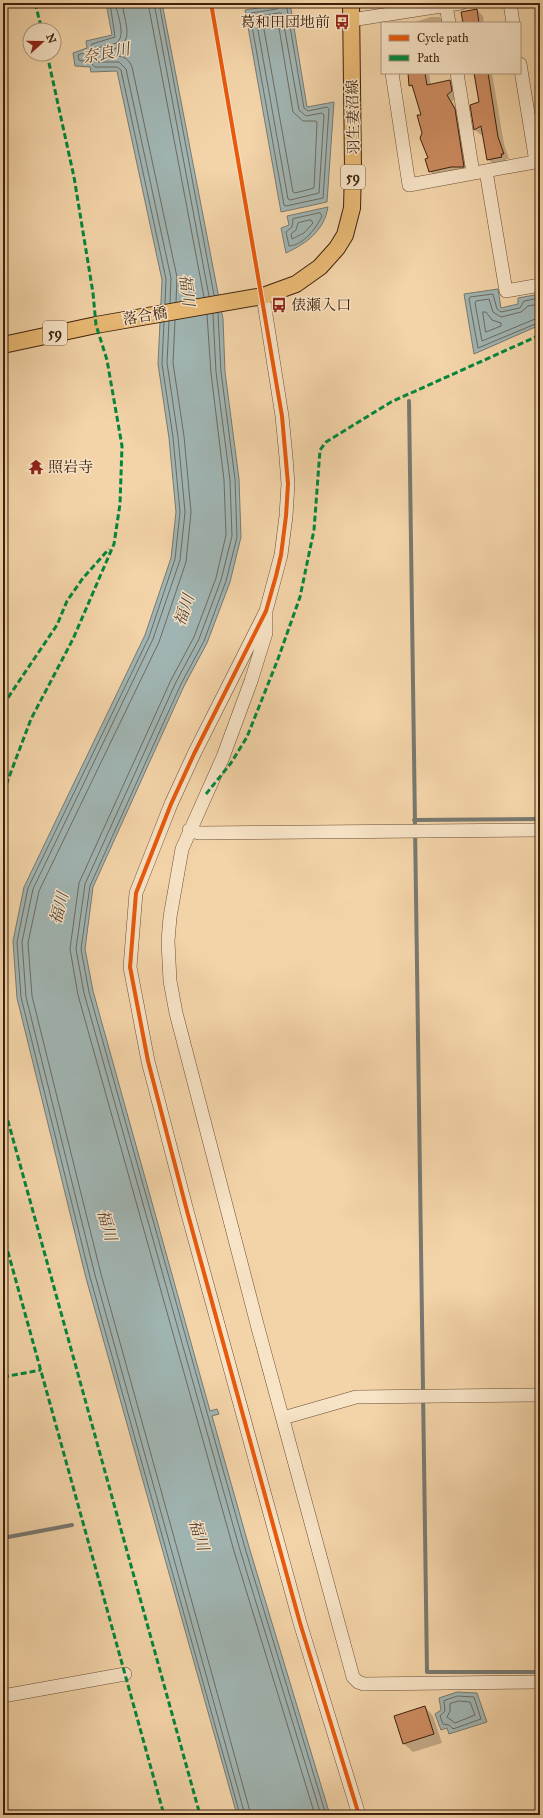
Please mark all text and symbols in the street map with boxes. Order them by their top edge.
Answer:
place label: 葛和田団地前 [240,13,330,31]
bus stop icon: 葛和田団地前 [333,13,351,31]
north arrow [22,22,62,62]
legend [381,22,521,74]
text: Cycle path [417,31,469,45]
text: N [43,32,59,46]
water label: 奈良川 [81,39,133,67]
text: Path [417,51,440,65]
street label: 羽生妻沼線 [343,79,363,155]
road number: 59 [341,165,365,189]
water label: 福川 [176,273,199,309]
bus stop icon: 俵瀬入口 [270,296,288,314]
place label: 俵瀬入口 [291,296,351,314]
street label: 落合橋 [121,304,169,328]
road number: 59 [43,321,67,345]
temple icon: 照岩寺 [27,458,45,476]
place label: 照岩寺 [48,458,93,476]
water label: 福川 [170,590,199,628]
water label: 福川 [46,888,73,926]
water label: 福川 [93,1207,121,1245]
water label: 福川 [185,1517,213,1555]

